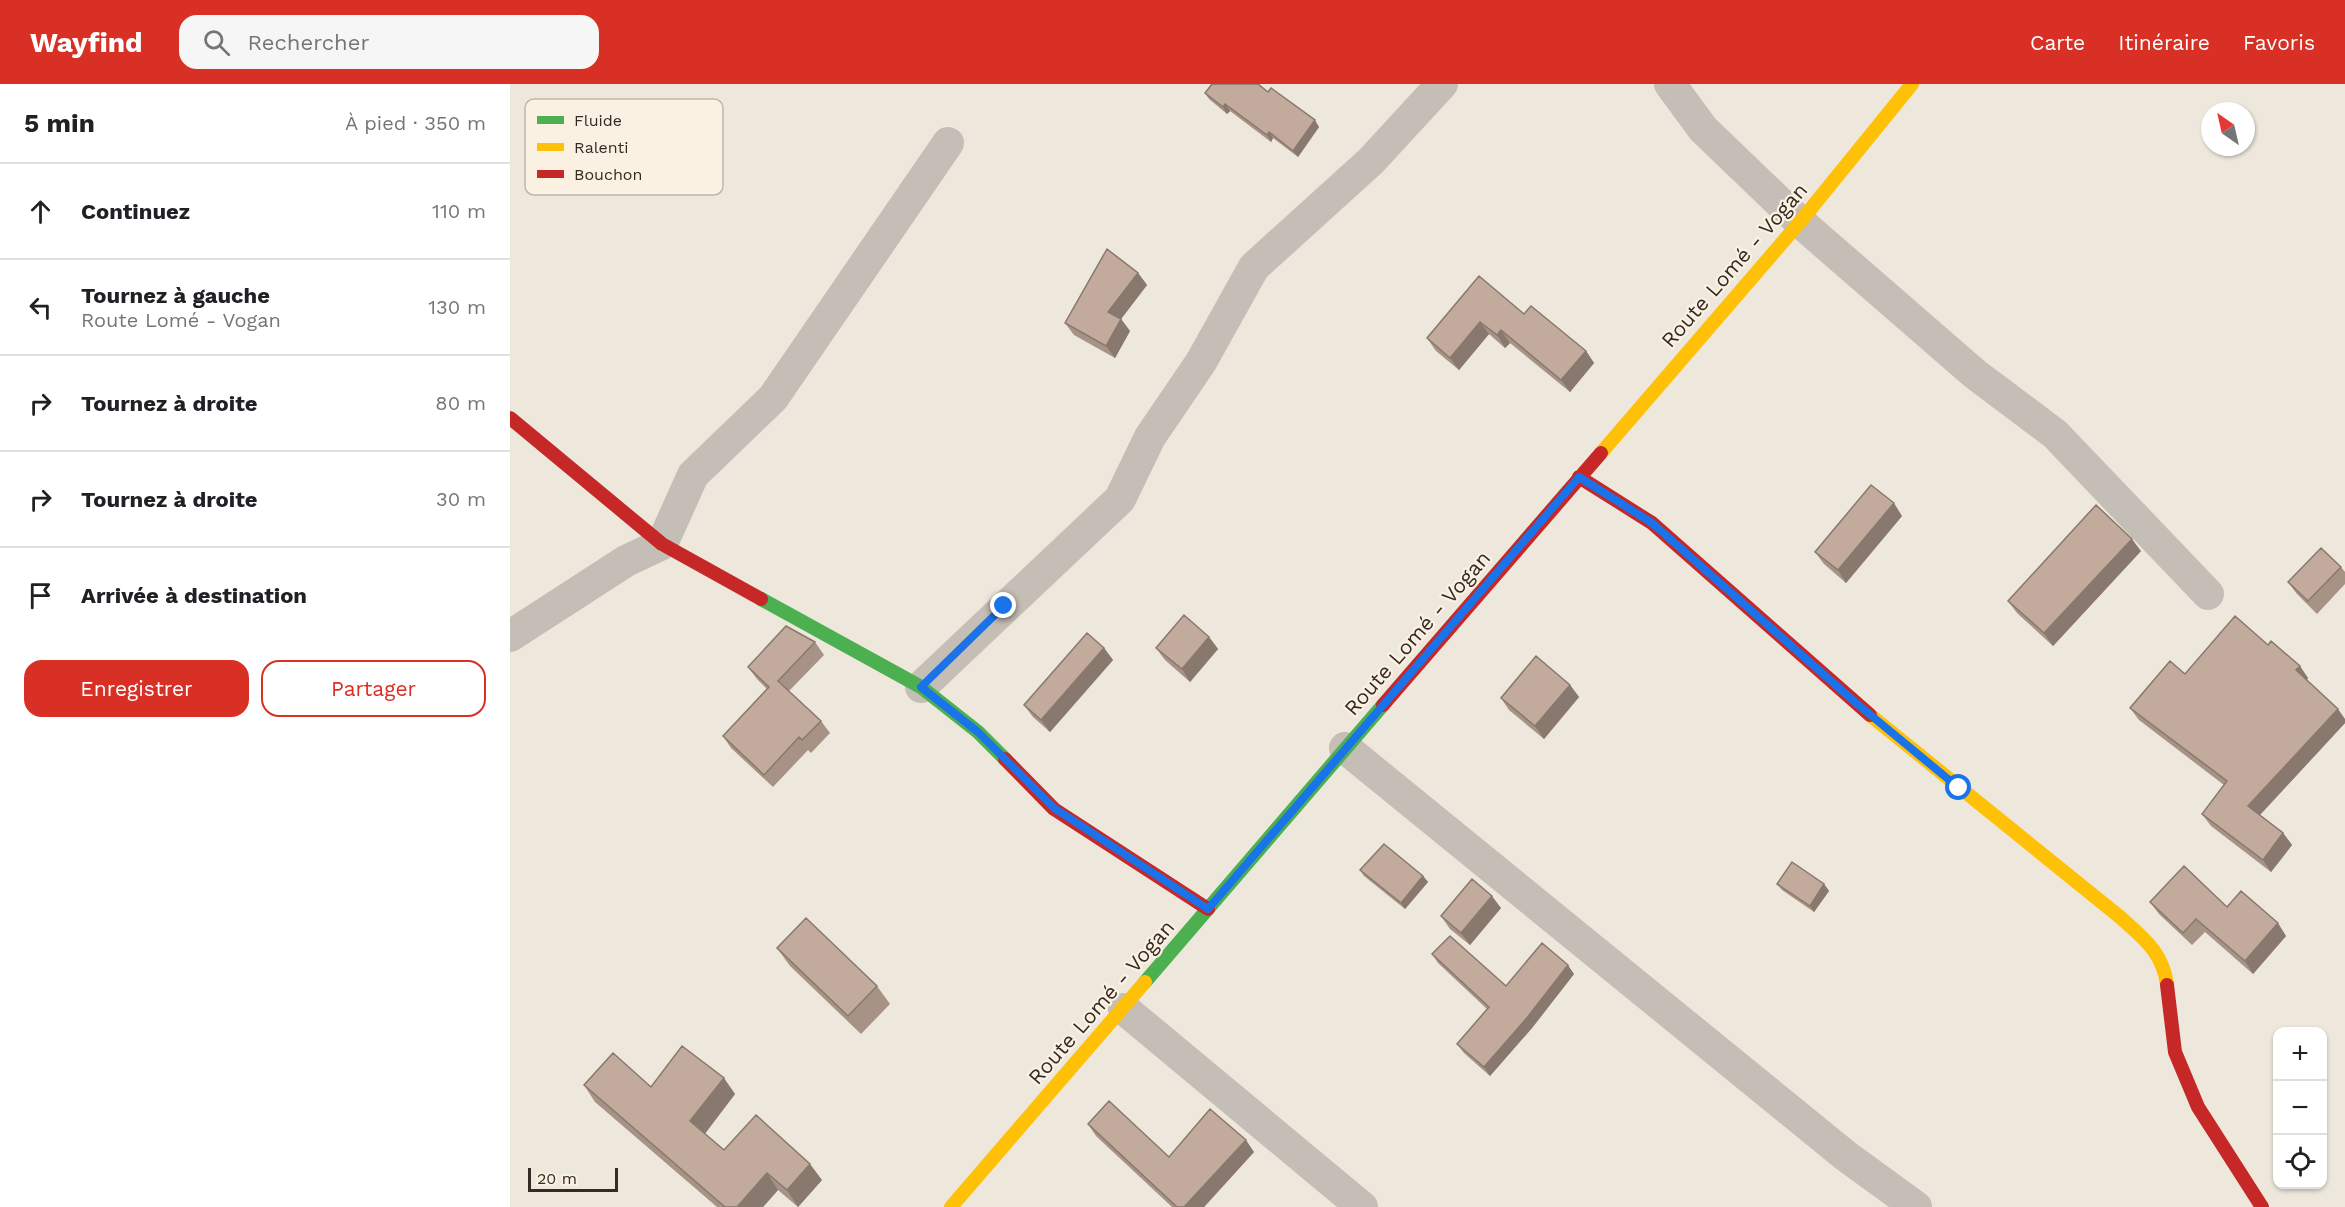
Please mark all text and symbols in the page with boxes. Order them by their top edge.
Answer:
search box [179,15,599,69]
text: Wayfind [30,26,143,59]
icon: search [200,26,233,59]
text: Rechercher [248,30,369,55]
text: Carte [2030,30,2085,55]
text: Itinéraire [2118,30,2210,55]
text: Favoris [2243,30,2315,55]
legend [525,99,723,195]
north arrow [2201,102,2255,156]
text: 5 min [24,108,95,138]
text: À pied · 350 m [345,111,486,135]
text: Fluide [574,111,622,130]
text: Ralenti [574,138,629,157]
text: Bouchon [574,165,642,184]
street label: Route Lomé - Vogan [1656,178,1812,352]
icon: ahead [24,195,57,228]
text: Continuez [81,199,190,224]
text: 110 m [432,199,486,223]
text: Tournez à gauche [81,283,270,308]
icon: left [24,291,57,324]
text: 130 m [428,295,486,319]
text: Route Lomé - Vogan [81,308,281,332]
icon: right [24,387,57,420]
text: Tournez à droite [81,391,258,416]
text: 80 m [435,391,486,415]
icon: right [24,483,57,516]
text: Tournez à droite [81,487,258,512]
text: 30 m [436,487,486,511]
street label: Route Lomé - Vogan [1339,546,1495,720]
icon: arrive [24,579,57,612]
text: Arrivée à destination [81,583,307,608]
route end [990,592,1016,618]
button: Enregistrer [24,660,249,717]
button: Partager [261,660,486,717]
route start [1945,774,1971,800]
street label: Route Lomé - Vogan [1023,915,1179,1089]
map controls [2273,1027,2327,1189]
button: + [2273,1027,2327,1081]
button: − [2273,1081,2327,1135]
button: locate [2273,1135,2327,1189]
scale bar [528,1165,618,1192]
text: 20 m [537,1169,577,1188]

